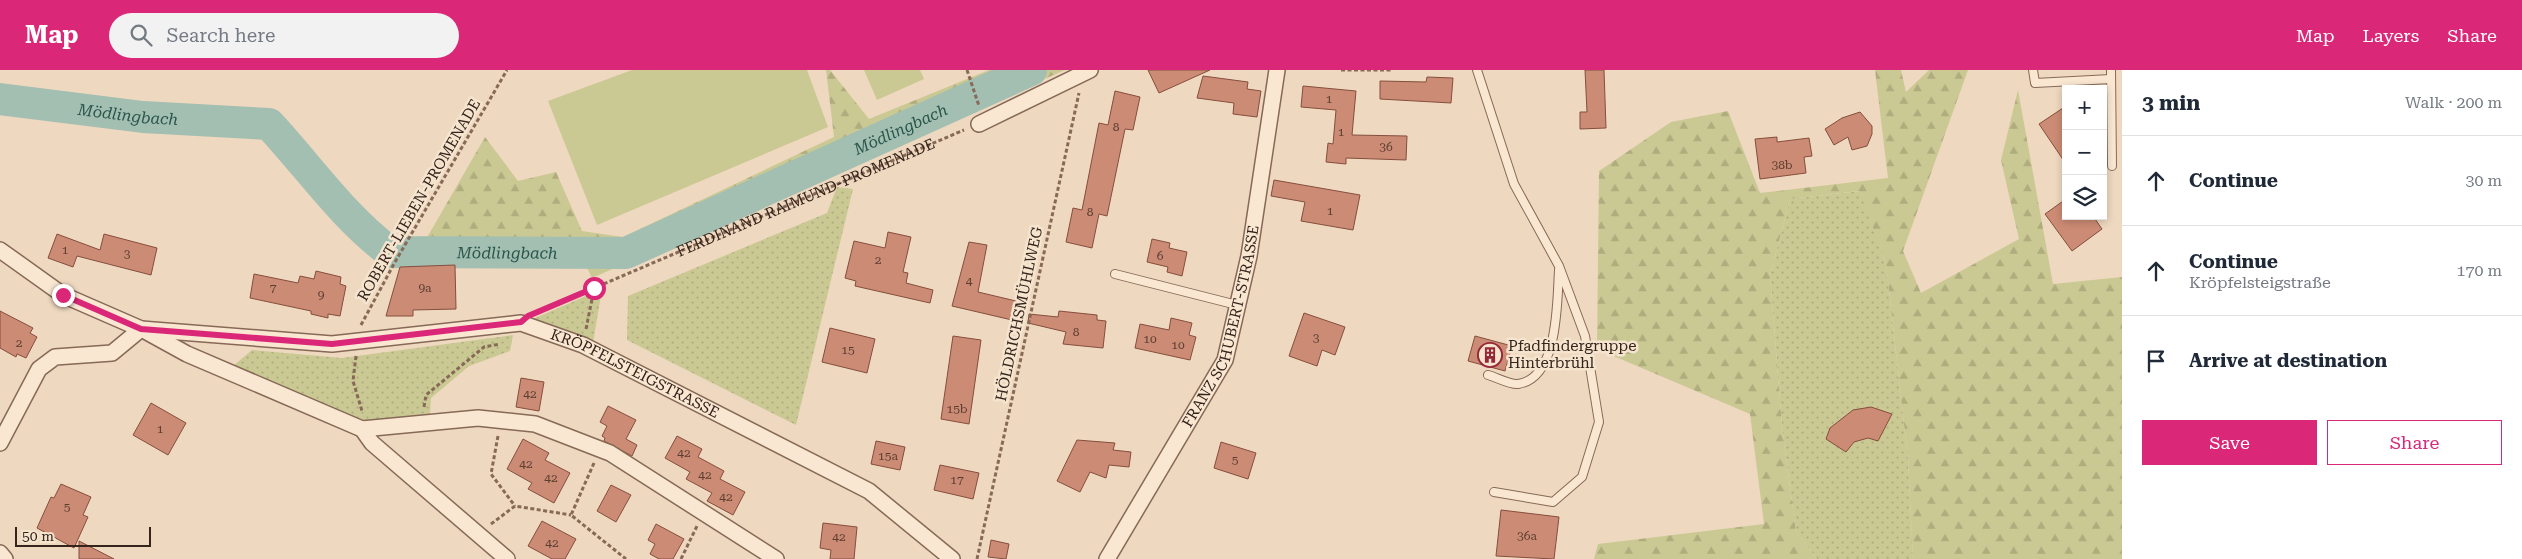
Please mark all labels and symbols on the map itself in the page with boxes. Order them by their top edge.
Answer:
house number: 1 [1326,92,1333,106]
street label: ROBERT-LIEBEN-PROMENADE [354,96,484,304]
water label: Mödlingbach [76,100,179,129]
water label: Mödlingbach [850,100,951,159]
house number: 8 [1113,120,1120,134]
house number: 1 [1338,125,1345,139]
street label: FERDINAND RAIMUND-PROMENADE [674,135,937,261]
house number: 36 [1379,140,1393,154]
house number: 38b [1771,158,1793,172]
house number: 1 [1327,204,1334,218]
house number: 8 [1087,205,1094,219]
street label: FRANZ SCHUBERT-STRASSE [1178,224,1263,430]
street label: HÖLDRICHSMÜHLWEG [992,225,1046,403]
house number: 1 [62,243,69,257]
water label: Mödlingbach [456,243,558,263]
house number: 3 [124,247,131,261]
house number: 6 [1157,249,1164,263]
house number: 2 [875,253,882,267]
house number: 4 [966,274,973,288]
route start [583,277,606,300]
house number: 7 [270,281,277,295]
house number: 9a [418,281,432,295]
route end [52,284,75,307]
house number: 9 [318,288,325,302]
street label: KRÖPFELSTEIGSTRASSE [548,325,722,422]
house number: 8 [1073,325,1080,339]
house number: 3 [1313,331,1320,345]
house number: 10 [1143,332,1157,346]
house number: 2 [16,336,23,350]
place label: Pfadfindergruppe Hinterbrühl [1508,337,1636,372]
house number: 10 [1171,338,1185,352]
building icon: Pfadfindergruppe Hinterbrühl [1477,342,1503,368]
house number: 15 [841,343,855,357]
house number: 42 [523,387,537,401]
house number: 15b [946,402,968,416]
house number: 1 [157,422,164,436]
house number: 42 [677,446,691,460]
house number: 15a [878,449,898,463]
house number: 5 [1232,453,1239,467]
house number: 42 [519,457,533,471]
house number: 42 [698,468,712,482]
house number: 42 [544,471,558,485]
house number: 17 [950,473,964,487]
house number: 42 [719,490,733,504]
house number: 5 [64,500,71,514]
scale bar [15,524,151,547]
house number: 36a [1517,529,1537,543]
house number: 42 [832,530,846,544]
house number: 42 [545,536,559,550]

